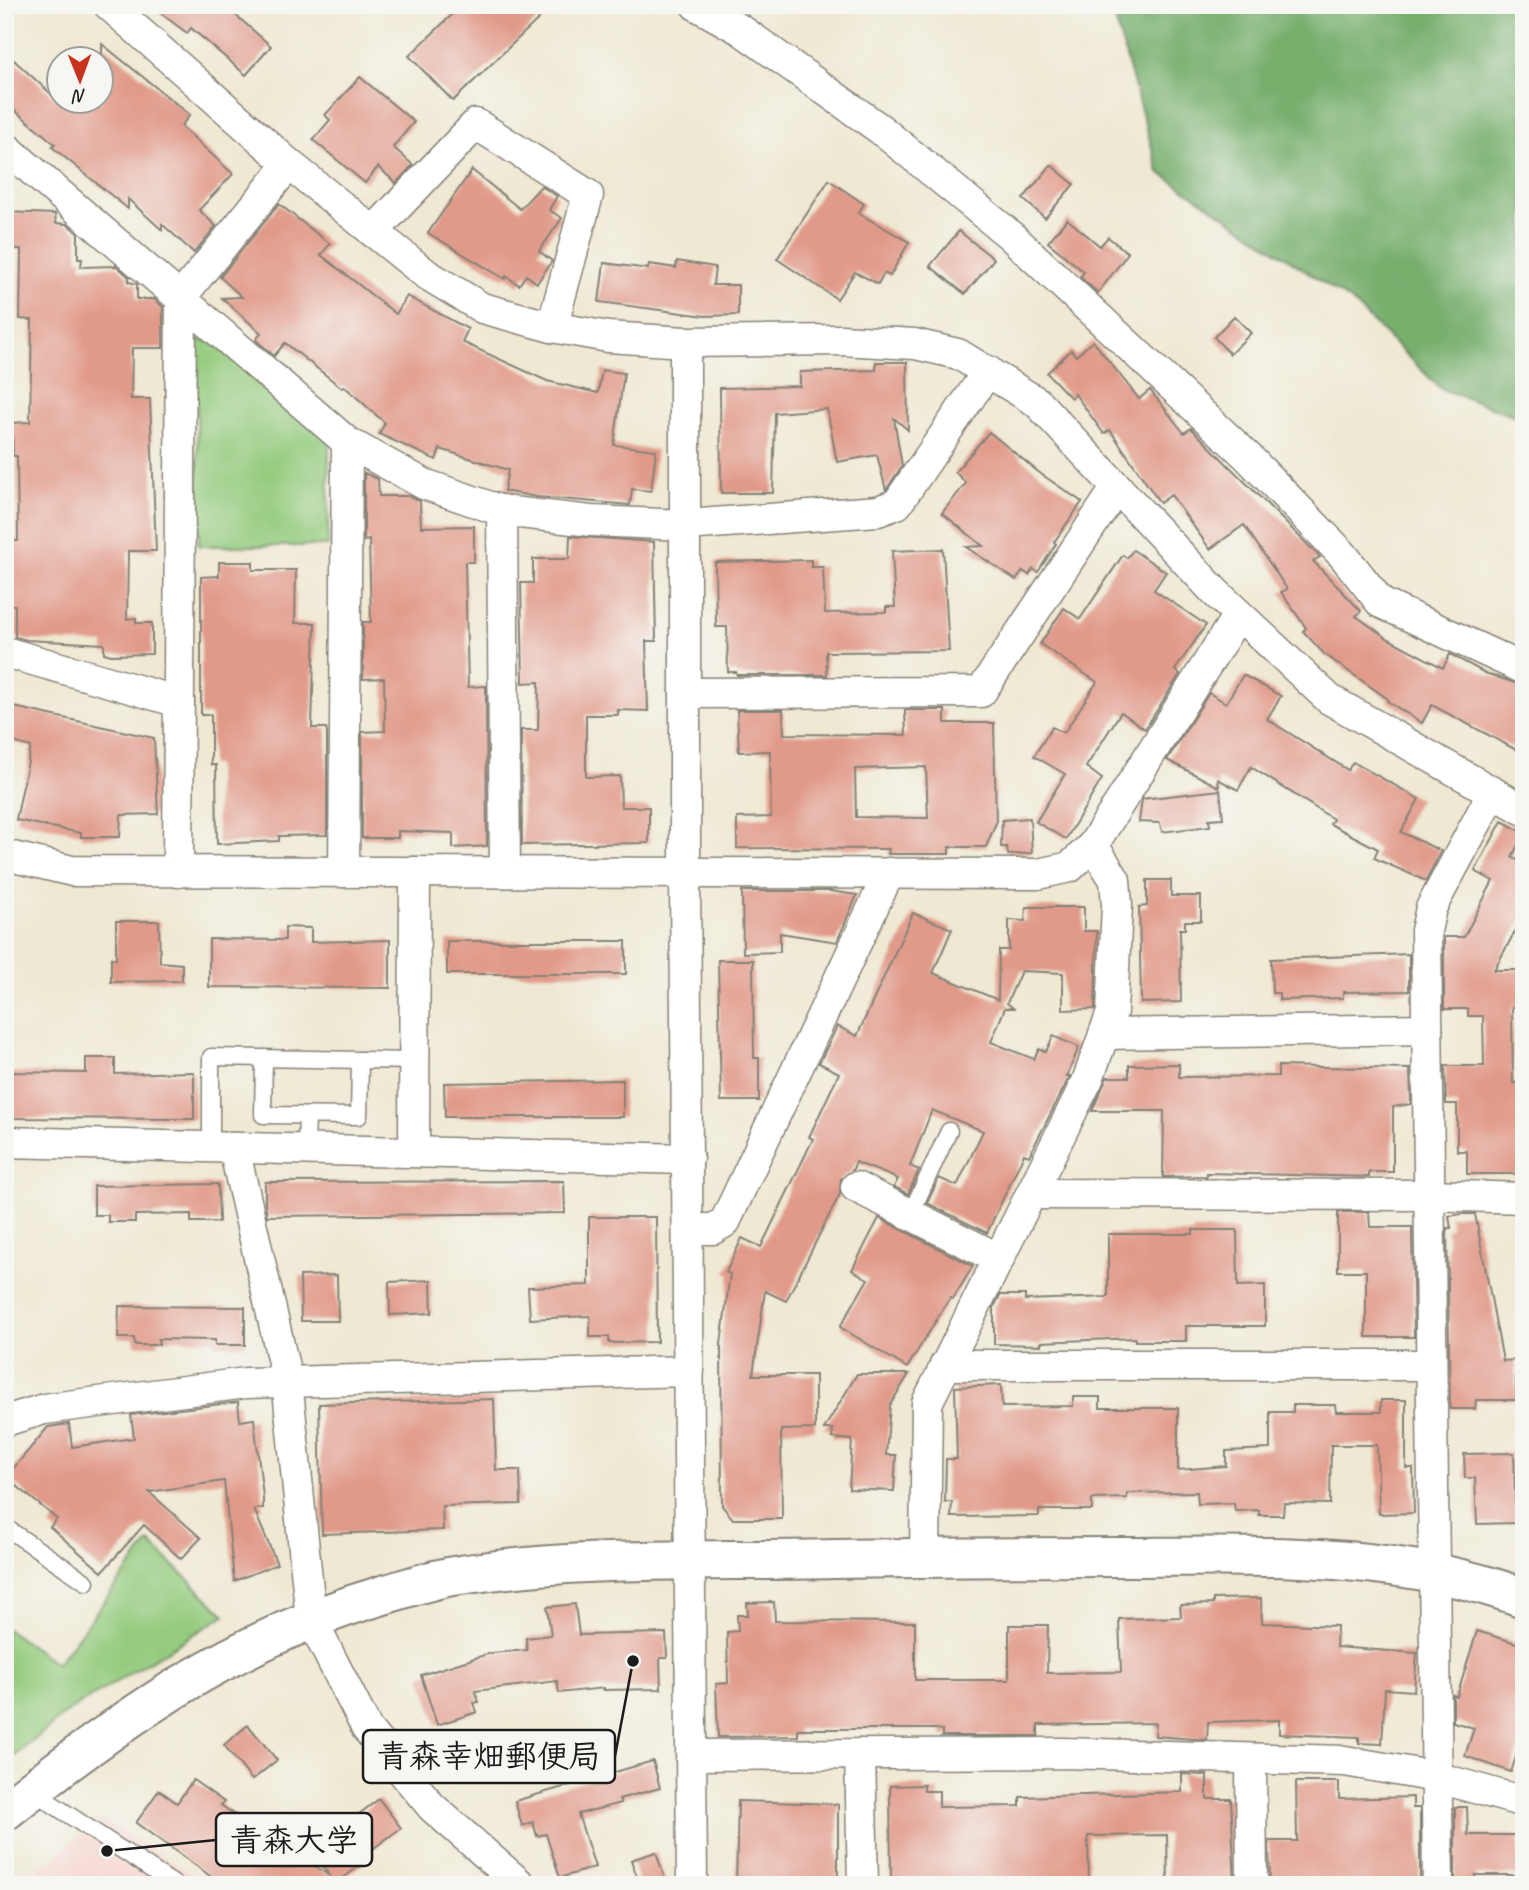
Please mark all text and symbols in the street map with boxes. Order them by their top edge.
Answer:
north arrow [46,46,116,116]
text: N [71,84,86,108]
callout: 青森幸畑郵便局 [363,1730,615,1783]
text: 青森幸畑郵便局 [377,1736,601,1777]
callout: 青森大学 [216,1813,372,1866]
text: 青森大学 [230,1820,358,1861]

